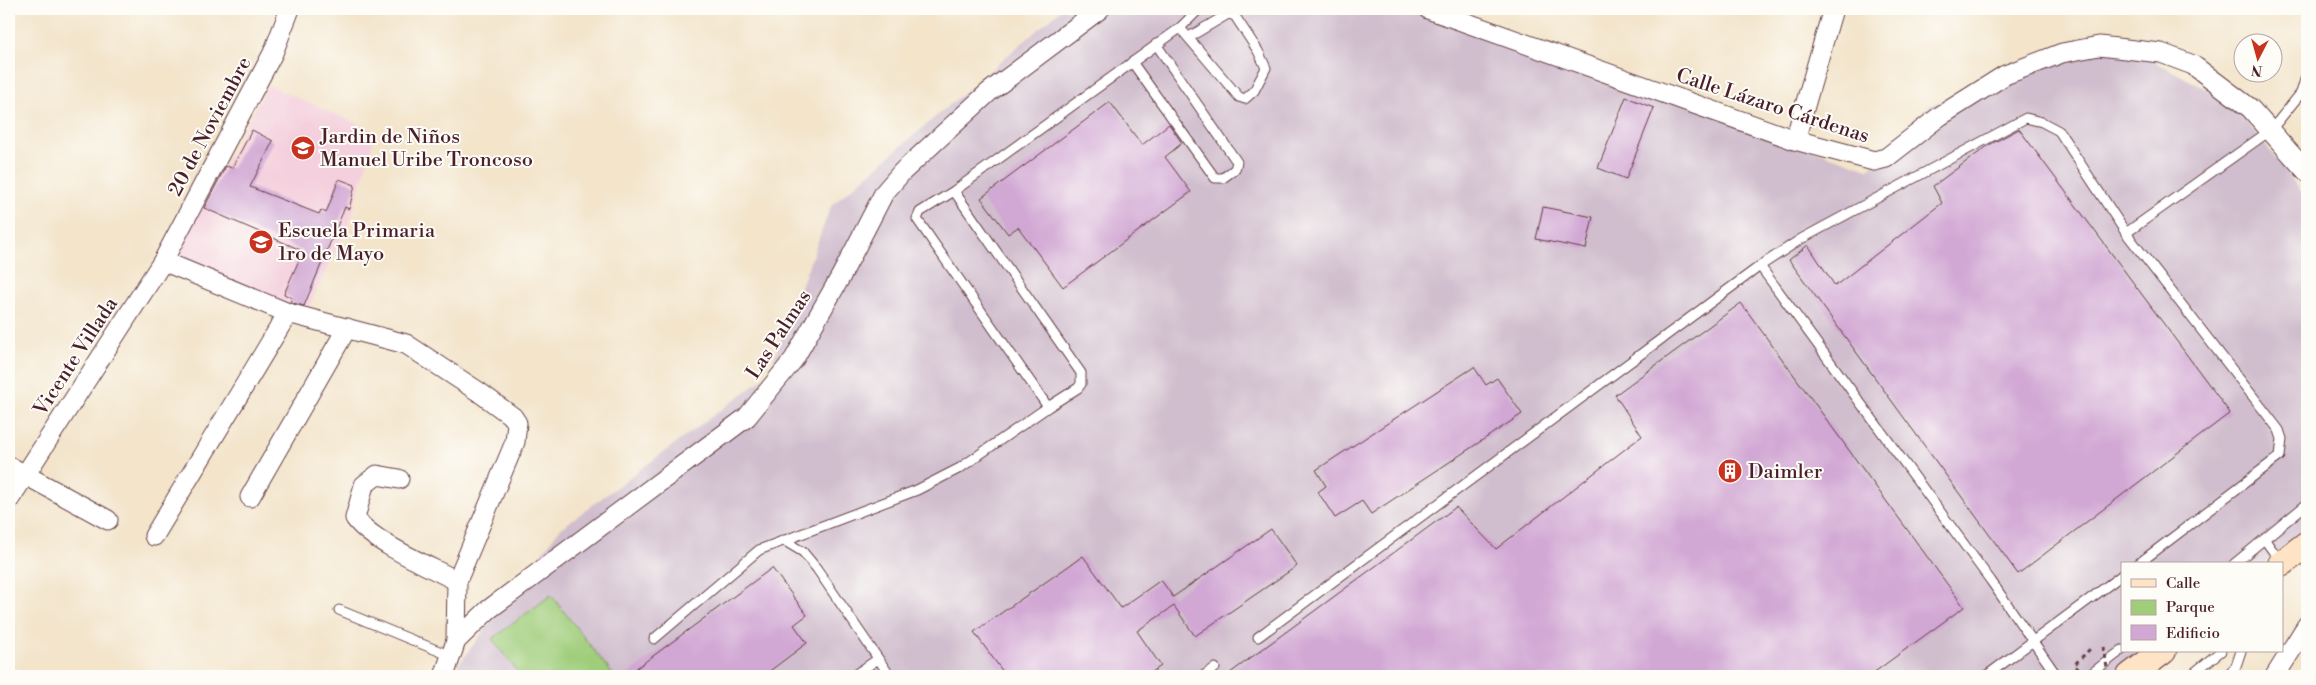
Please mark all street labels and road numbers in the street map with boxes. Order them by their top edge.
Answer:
street label: 20 de Noviembre [163,53,258,201]
street label: Calle Lázaro Cárdenas [1673,63,1872,149]
street label: Las Palmas [741,286,817,384]
street label: Vicente Villada [28,292,124,422]

